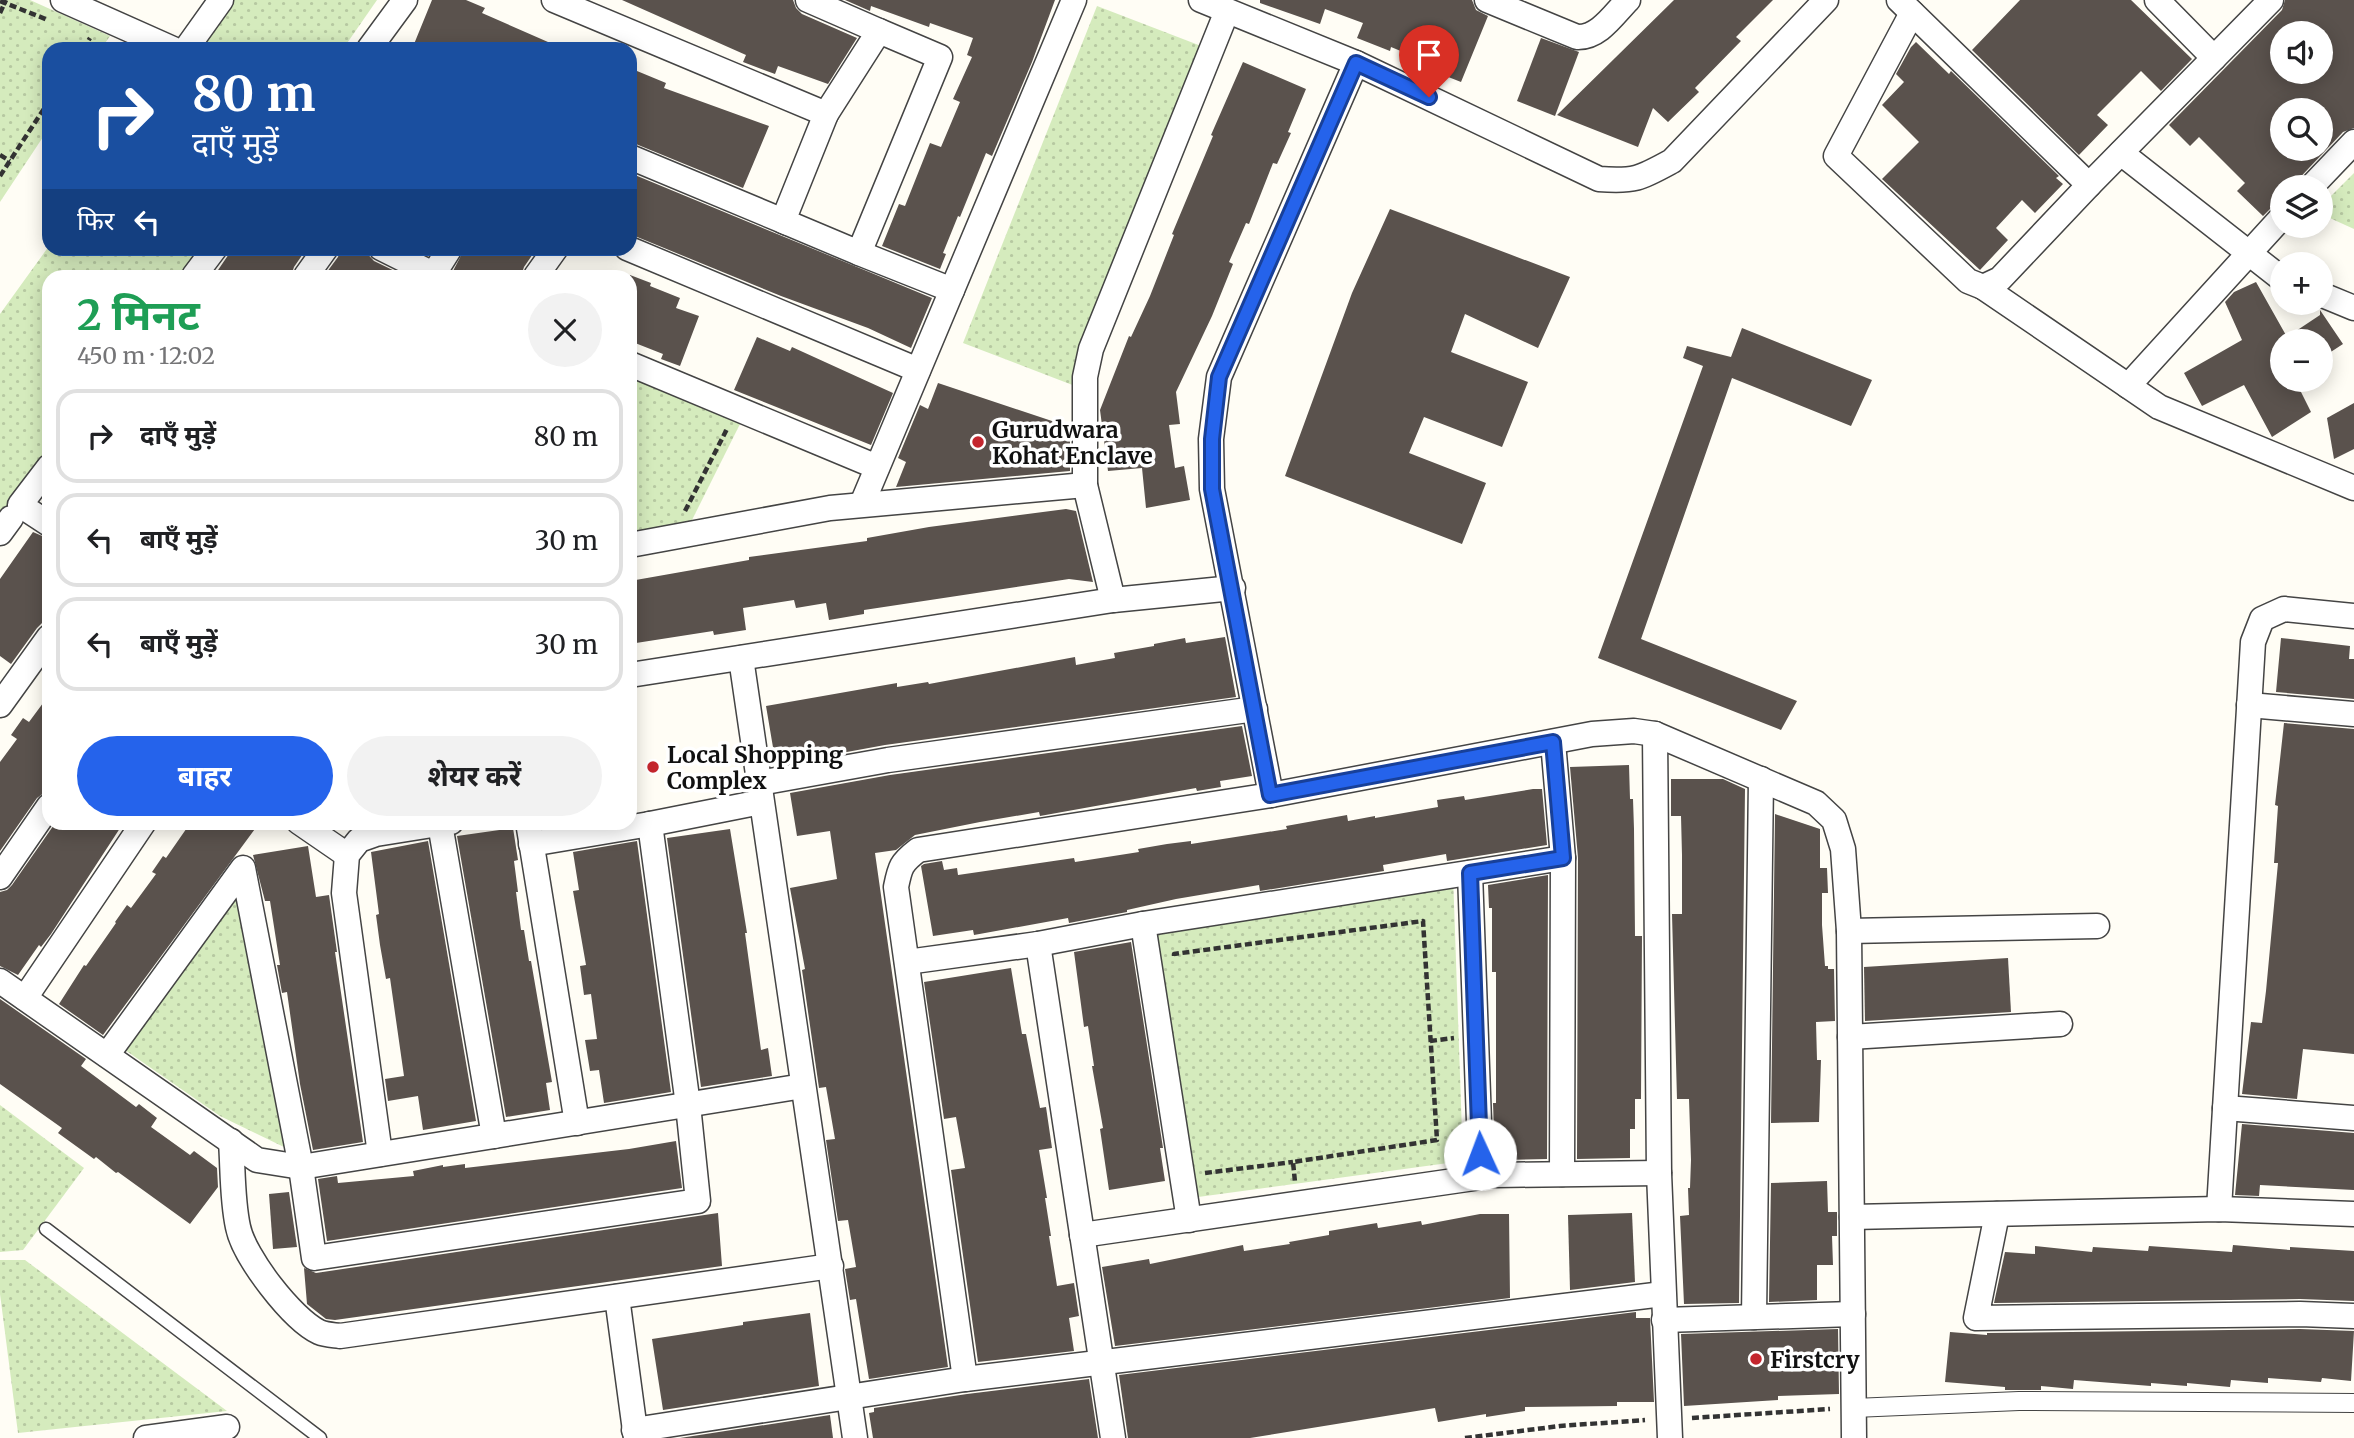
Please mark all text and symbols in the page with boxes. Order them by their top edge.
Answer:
map controls [2270,21,2333,392]
button: sound [2270,21,2333,84]
pin [1399,25,1459,97]
icon: arrive [1410,36,1448,74]
text: 80 m [192,63,315,124]
icon: right [77,70,168,161]
button: search [2270,98,2333,161]
text: दाएँ मुड़ें [192,124,279,164]
button: layers [2270,175,2333,238]
icon: left [128,203,166,241]
text: फिर [77,204,114,237]
button: + [2270,252,2333,315]
text: 2 मिनट [77,289,200,341]
button: close [528,293,602,367]
button: − [2270,329,2333,392]
text: 450 m · 12:02 [77,341,215,370]
place label: Gurudwara Kohat Enclave [992,415,1153,470]
icon: right [81,417,119,455]
text: दाएँ मुड़ें [140,418,216,451]
text: 80 m [534,420,598,453]
marker: Gurudwara Kohat Enclave [970,434,986,450]
icon: left [81,521,119,559]
text: बाएँ मुड़ें [140,522,217,555]
text: 30 m [535,524,598,557]
icon: left [81,625,119,663]
text: बाएँ मुड़ें [140,626,217,659]
text: 30 m [535,628,598,661]
button: बाहर [77,736,333,816]
button: शेयर करें [347,736,602,816]
place label: Local Shopping Complex [667,740,844,795]
marker: Local Shopping Complex [645,759,661,775]
position arrow [1443,1117,1517,1191]
place label: Firstcry [1770,1345,1860,1374]
marker: Firstcry [1748,1351,1764,1367]

